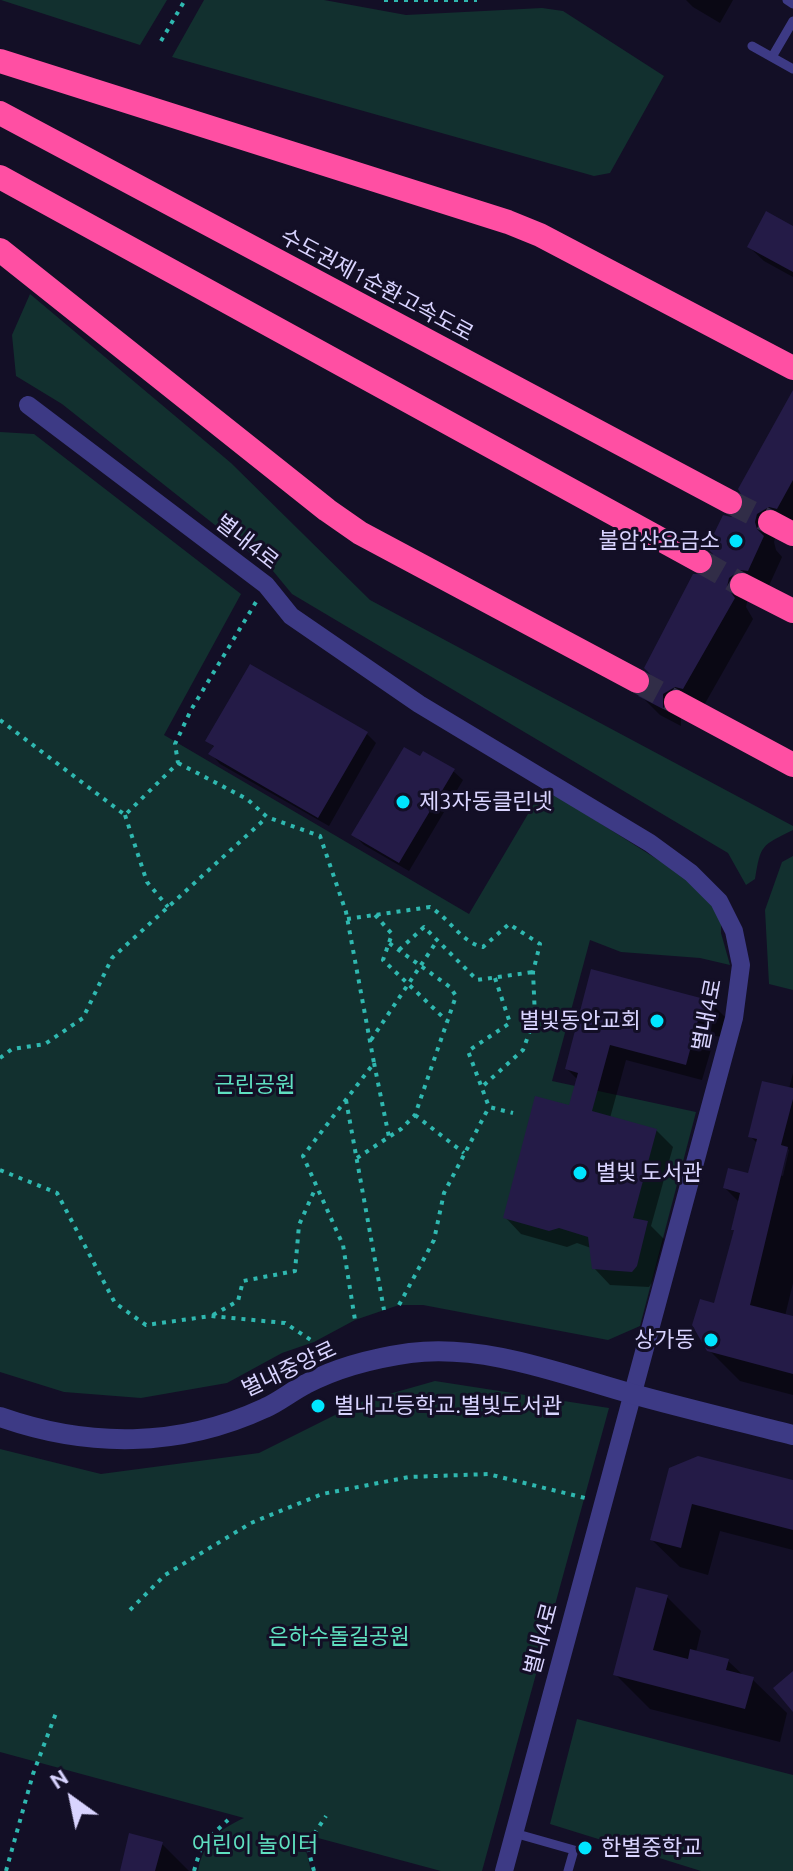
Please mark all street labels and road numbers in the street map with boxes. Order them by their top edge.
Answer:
street label: 수도권제1순환고속도로 [276,223,478,347]
street label: 별내4로 [210,509,284,575]
street label: 별내4로 [687,977,727,1053]
street label: 별내중앙로 [238,1336,340,1402]
street label: 별내4로 [519,1600,563,1678]

